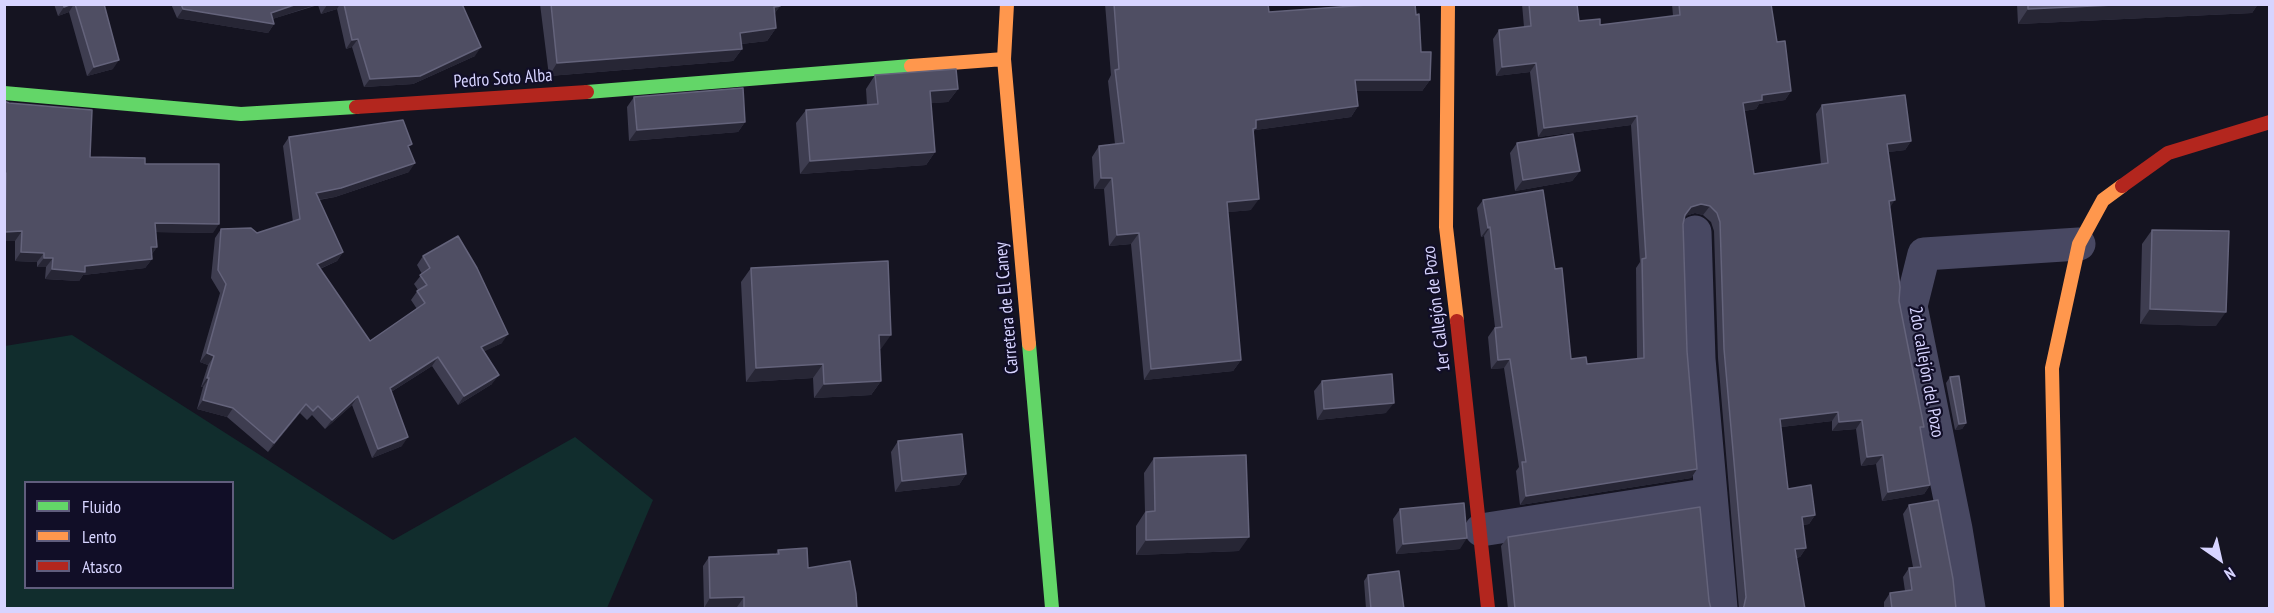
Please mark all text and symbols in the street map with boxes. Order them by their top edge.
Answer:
street label: Pedro Soto Alba [453,65,553,93]
street label: Carretera de El Caney [990,241,1024,375]
street label: 1er Callejón de Pozo [1419,245,1455,373]
street label: 2do callejón del Pozo [1904,305,1948,439]
legend [24,481,234,589]
text: Fluido [82,495,121,518]
text: Lento [82,525,117,548]
north arrow [2190,529,2250,589]
text: Atasco [82,555,122,578]
text: N [2221,563,2239,585]

